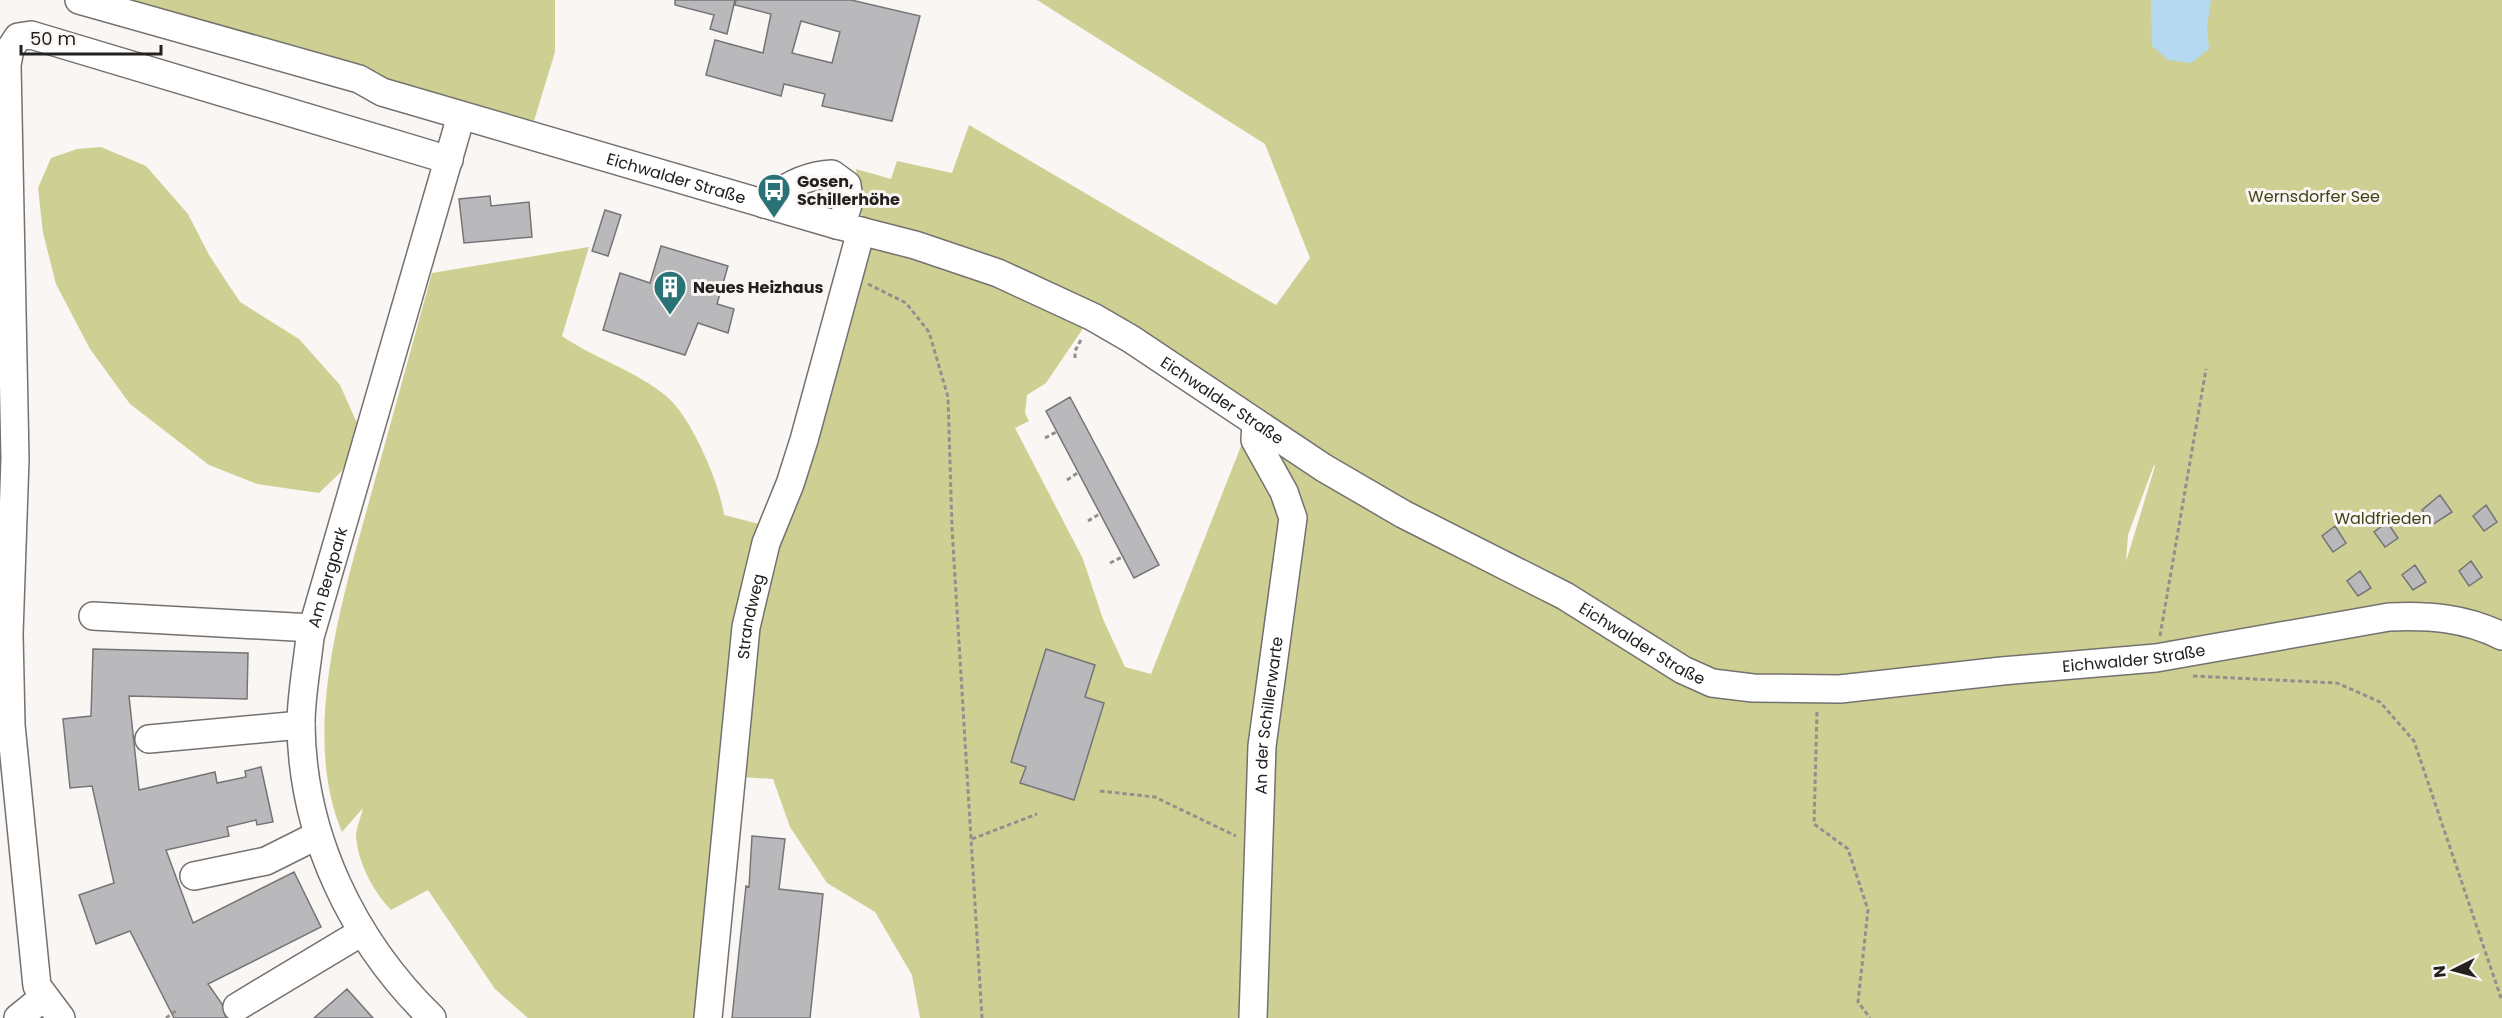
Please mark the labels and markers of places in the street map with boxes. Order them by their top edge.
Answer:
place label: Gosen, Schillerhöhe [797,170,900,211]
bus stop icon: Gosen, Schillerhöhe [756,172,792,219]
building icon: Neues Heizhaus [652,269,688,316]
place label: Neues Heizhaus [693,276,823,299]

